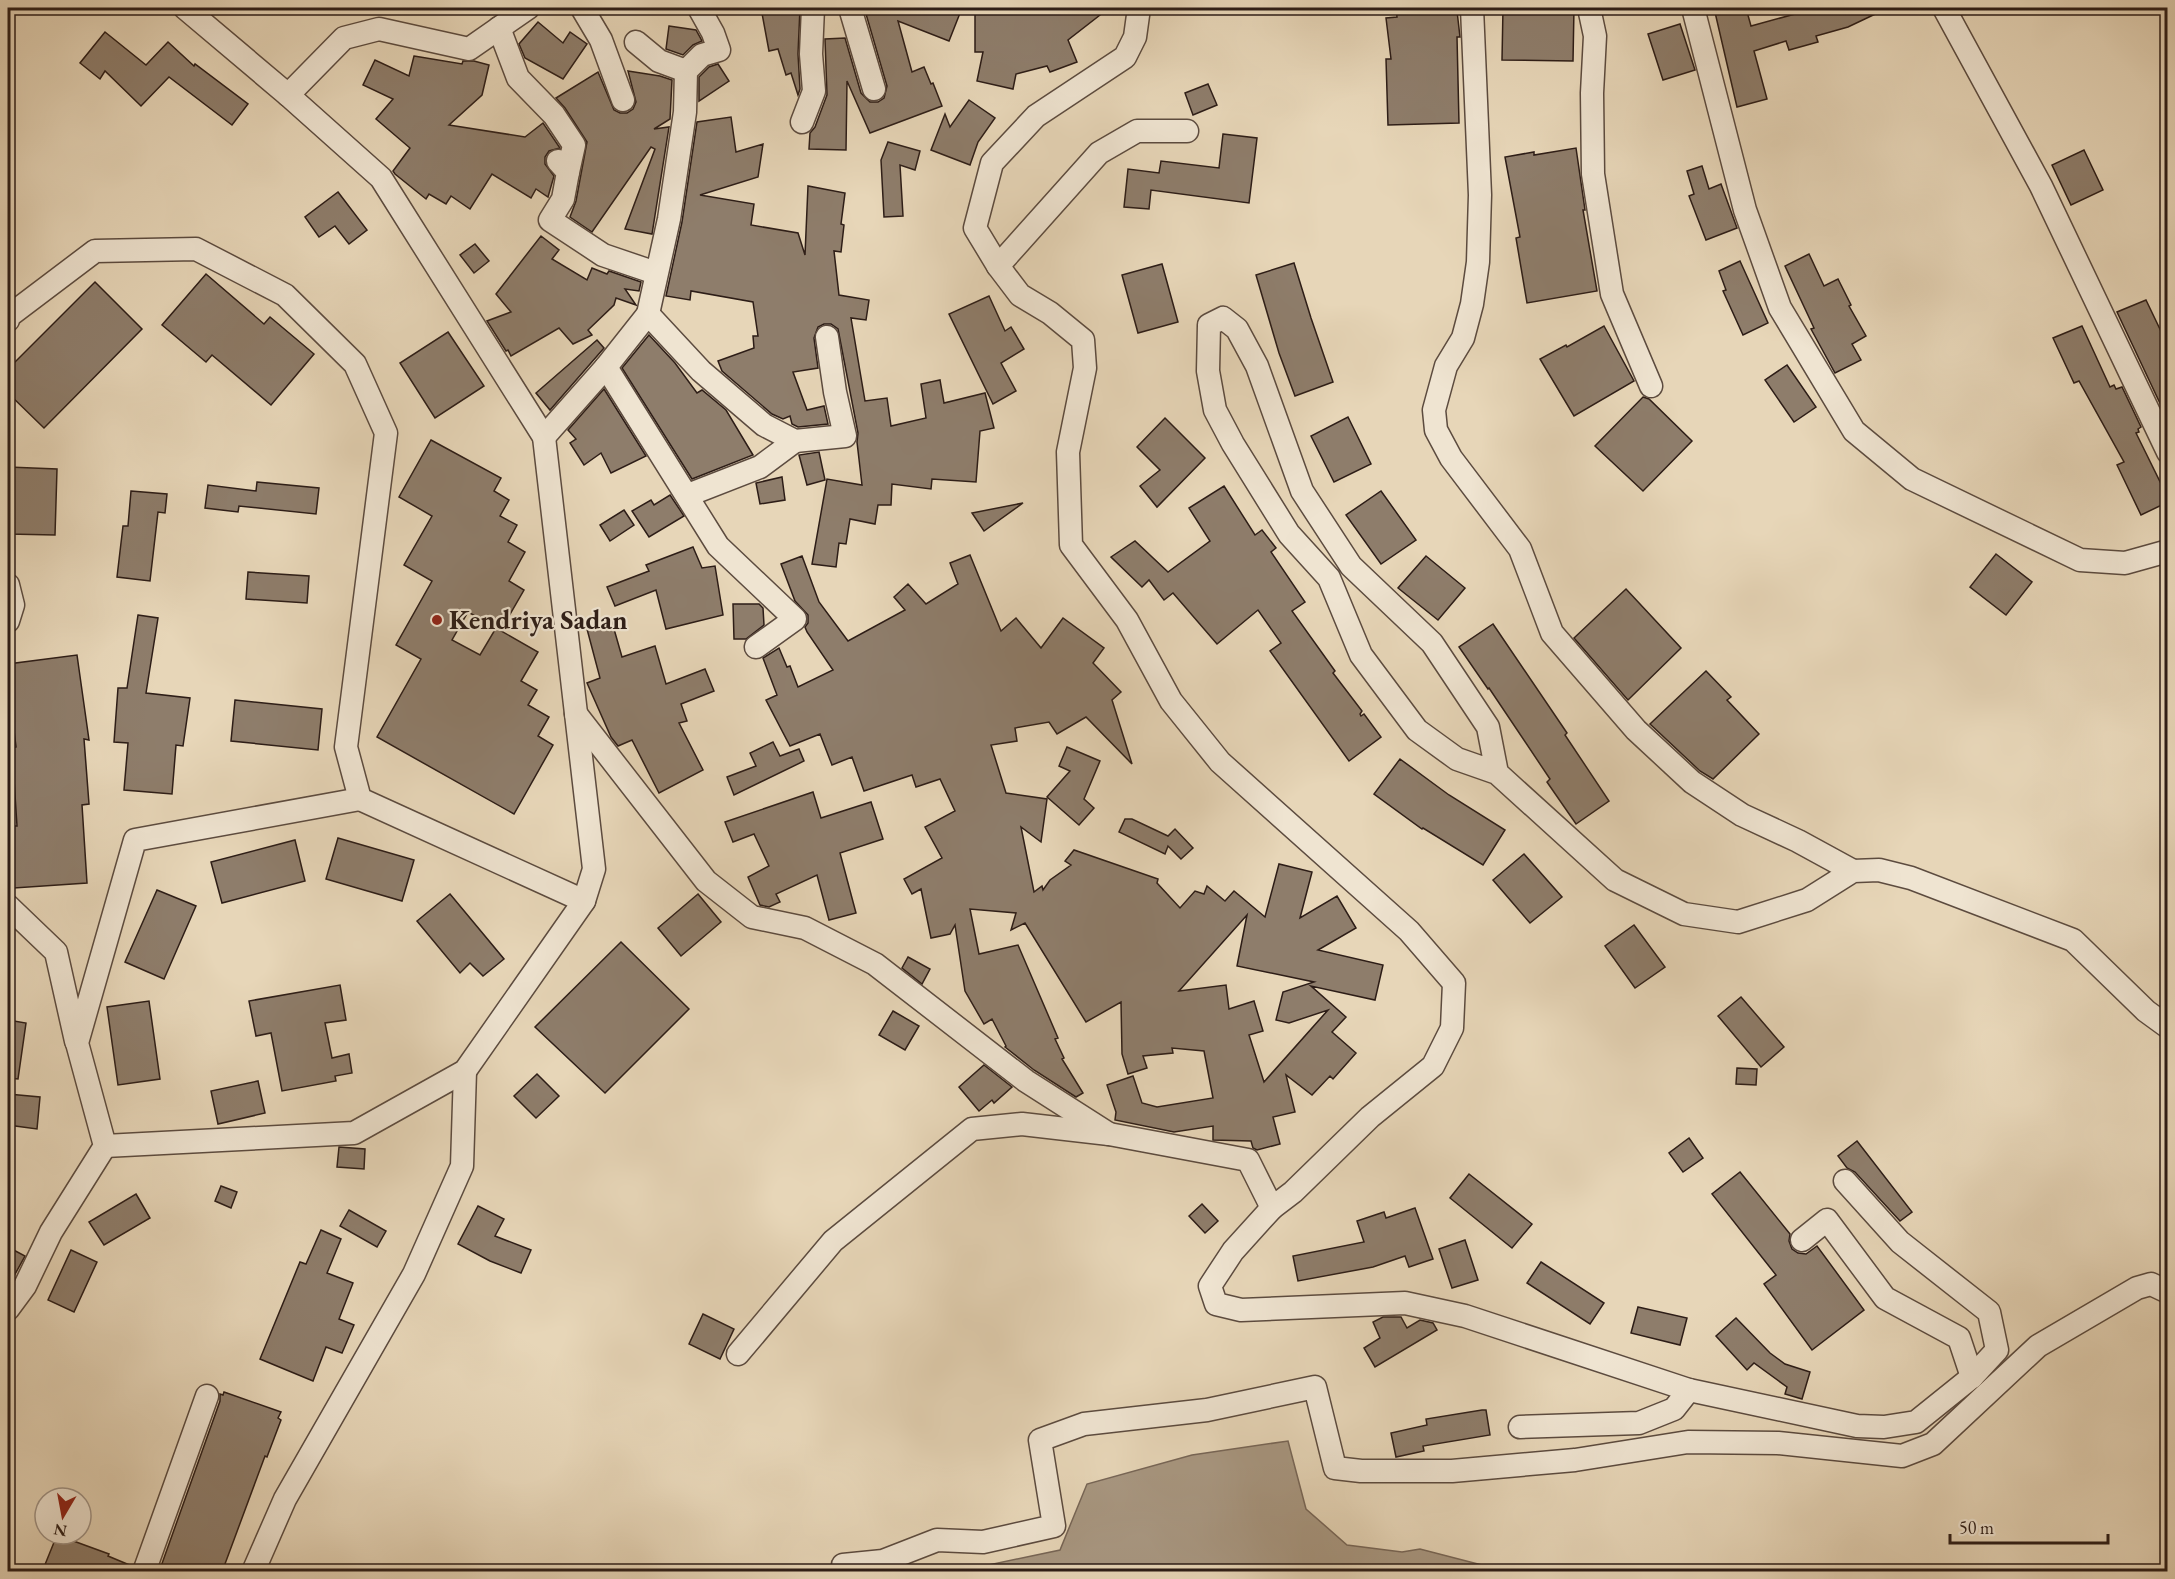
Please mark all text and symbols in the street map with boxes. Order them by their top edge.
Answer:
place label: Kendriya Sadan [449,602,627,637]
marker: Kendriya Sadan [430,613,444,627]
north arrow [33,1486,93,1546]
scale bar [1950,1507,2108,1545]
text: 50 m [1959,1516,1994,1539]
text: N [52,1519,69,1542]

